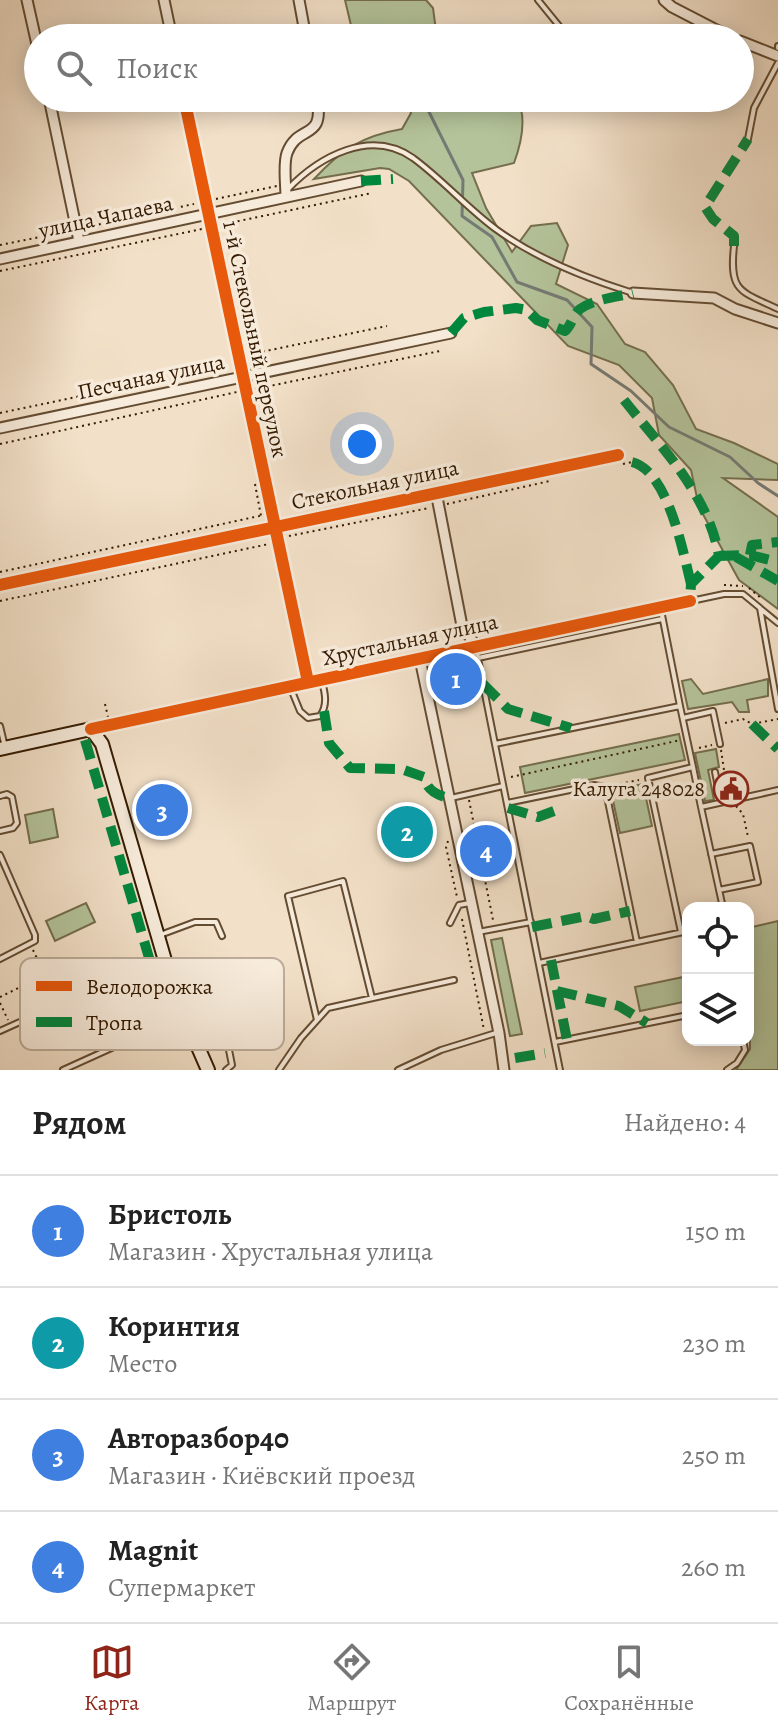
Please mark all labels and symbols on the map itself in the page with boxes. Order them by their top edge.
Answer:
street label: улица Чапаева [35,188,177,246]
street label: 1-й Стекольный переулок [215,218,295,460]
street label: Песчаная улица [75,347,228,407]
your location [342,424,382,464]
street label: Стекольная улица [289,452,462,517]
street label: Хрустальная улица [319,607,501,673]
pin: 1 [430,649,482,709]
public building icon: Калуга 248028 [712,770,750,808]
place label: Калуга 248028 [573,774,705,804]
pin: 3 [136,780,188,840]
pin: 2 [381,802,433,862]
pin: 4 [460,821,512,881]
legend [20,958,284,1050]
text: Велодорожка [86,972,214,1002]
text: Тропа [86,1008,144,1038]

